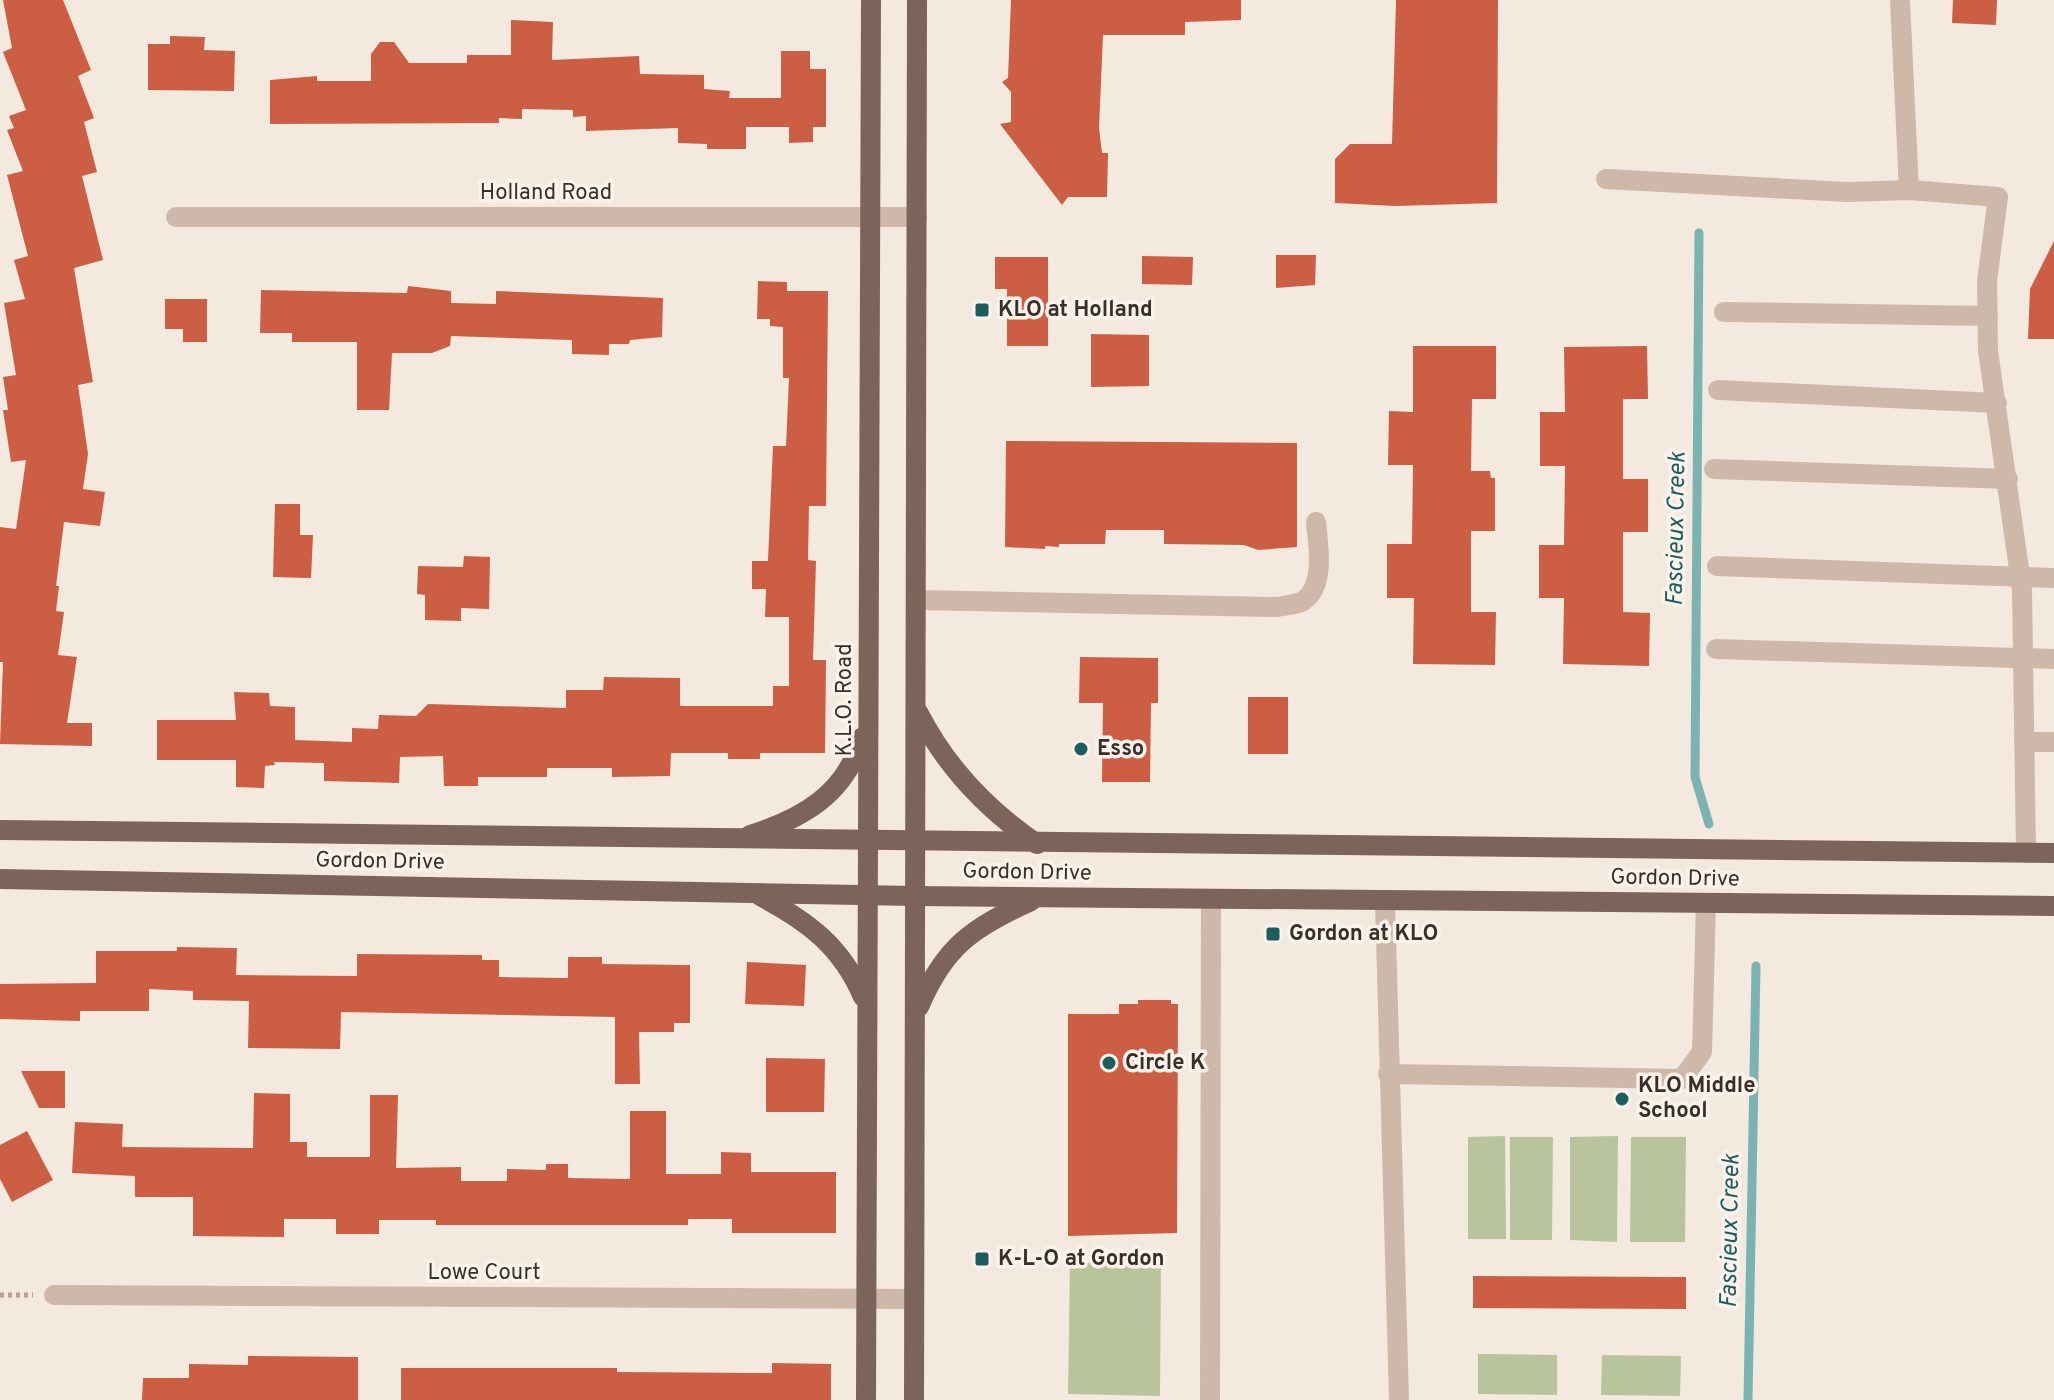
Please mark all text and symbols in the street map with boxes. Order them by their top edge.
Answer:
street label: Holland Road [480,180,612,207]
place label: KLO at Holland [998,297,1153,324]
marker: KLO at Holland [973,301,991,319]
water label: Fascieux Creek [1661,451,1693,607]
street label: K.L.O. Road [832,643,859,757]
place label: Esso [1097,736,1144,763]
marker: Esso [1072,740,1090,758]
street label: Gordon Drive [315,847,445,877]
street label: Gordon Drive [962,858,1092,888]
street label: Gordon Drive [1610,864,1740,894]
place label: Gordon at KLO [1289,921,1438,948]
marker: Gordon at KLO [1264,925,1282,943]
place label: Circle K [1125,1050,1206,1077]
marker: Circle K [1100,1054,1118,1072]
place label: KLO Middle School [1638,1073,1755,1125]
marker: KLO Middle School [1613,1090,1631,1108]
water label: Fascieux Creek [1715,1153,1747,1309]
place label: K-L-O at Gordon [998,1246,1165,1273]
marker: K-L-O at Gordon [973,1250,991,1268]
street label: Lowe Court [427,1260,541,1287]

